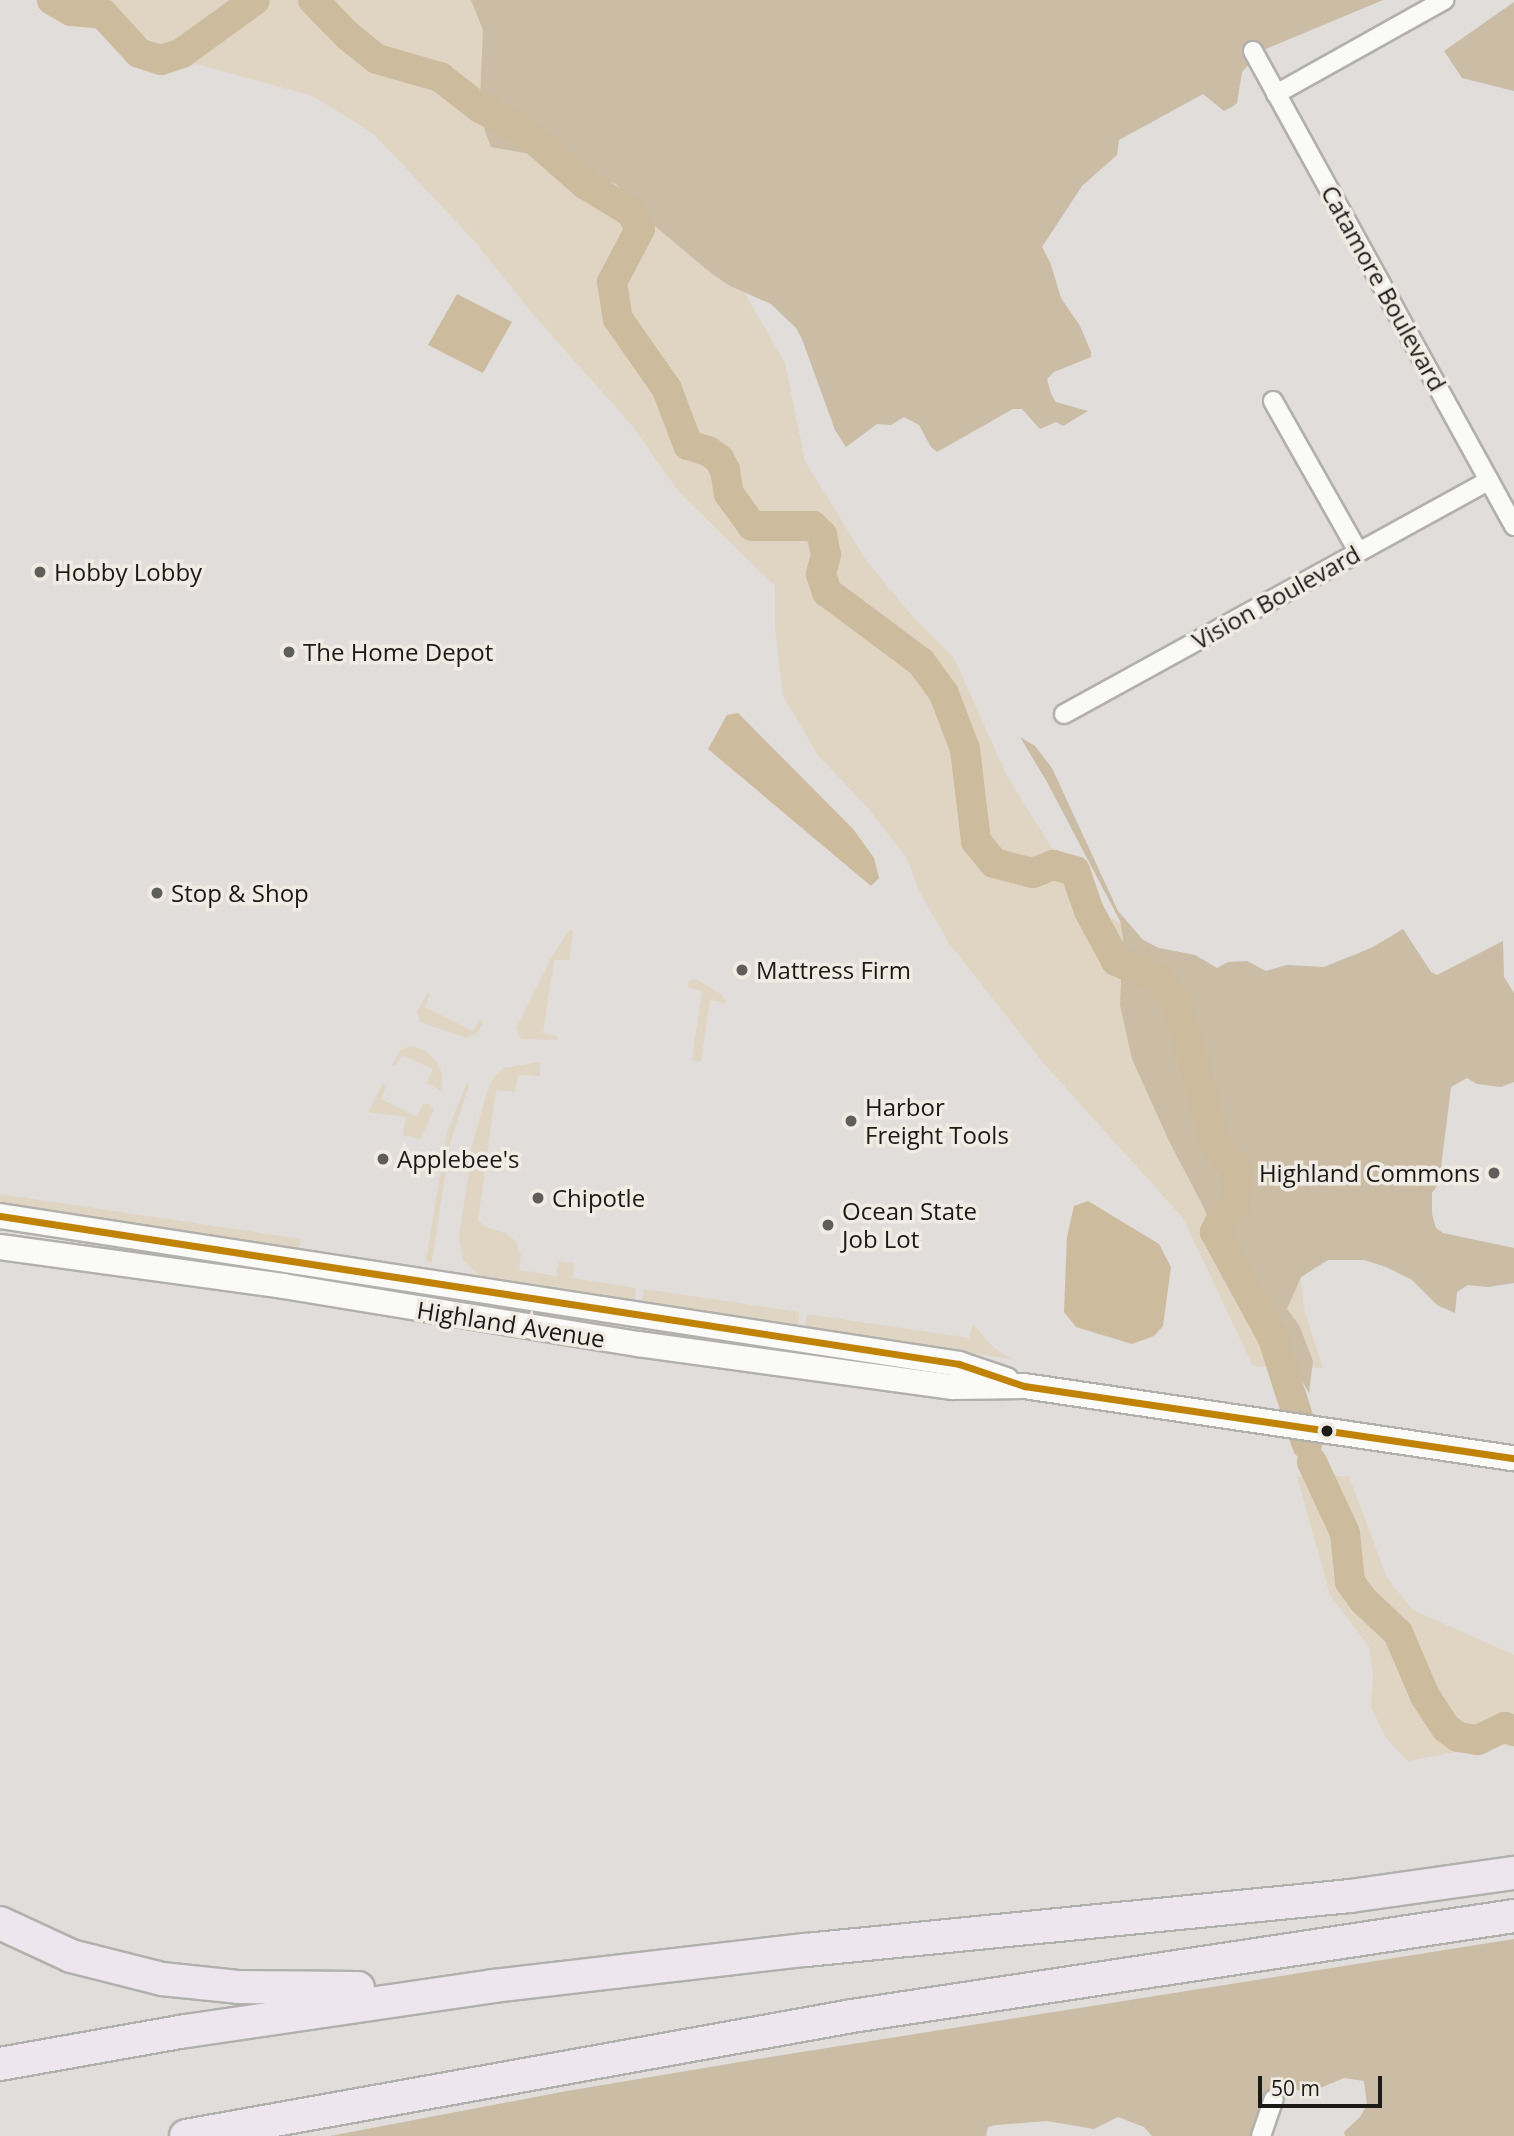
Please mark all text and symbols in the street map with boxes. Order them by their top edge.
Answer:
street label: Catamore Boulevard [1316,180,1452,396]
street label: Vision Boulevard [1187,539,1365,655]
place label: Hobby Lobby [54,558,202,586]
marker: Hobby Lobby [32,564,48,580]
place label: The Home Depot [303,638,493,666]
marker: The Home Depot [281,644,297,660]
place label: Stop & Shop [171,879,309,907]
marker: Stop & Shop [149,885,165,901]
place label: Mattress Firm [756,956,911,984]
marker: Mattress Firm [734,962,750,978]
place label: Harbor Freight Tools [865,1093,1009,1149]
marker: Harbor Freight Tools [843,1113,859,1129]
place label: Applebee's [397,1145,519,1173]
marker: Applebee's [375,1151,391,1167]
place label: Highland Commons [1259,1159,1480,1187]
marker: Highland Commons [1486,1165,1502,1181]
place label: Chipotle [552,1184,645,1212]
marker: Chipotle [530,1190,546,1206]
place label: Ocean State Job Lot [842,1197,977,1253]
marker: Ocean State Job Lot [820,1217,836,1233]
street label: Highland Avenue [415,1295,607,1353]
unlabelled marker [1320,1424,1334,1438]
scale bar [1262,2062,1386,2106]
text: 50 m [1271,2074,1320,2102]

